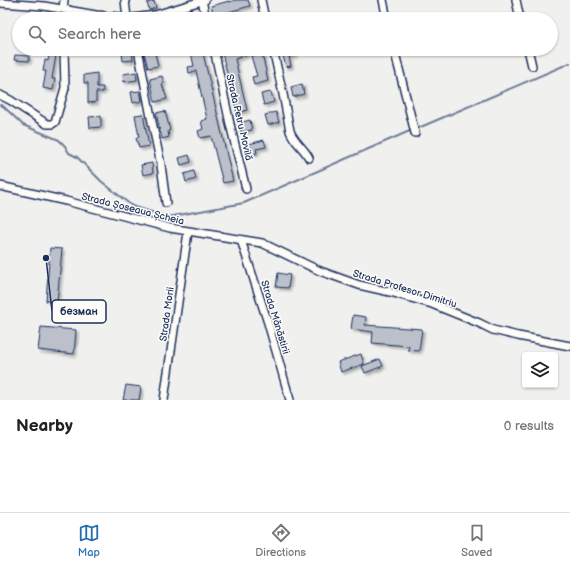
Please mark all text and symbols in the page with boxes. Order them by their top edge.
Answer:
search box [12,12,558,56]
icon: search [26,23,48,45]
text: Search here [58,25,141,44]
street label: Strada Petru Movilă [223,73,255,162]
street label: Strada Șoseaua Șcheia [80,190,186,228]
street label: Strada Profesor Dimitriu [351,267,458,310]
street label: Strada Mănăstirii [258,279,292,356]
street label: Strada Morii [157,286,177,342]
callout: безман [52,300,106,323]
text: безман [60,305,98,318]
map controls [522,352,558,388]
button: layers [522,352,558,388]
text: Nearby [16,416,73,436]
text: 0 results [504,418,554,434]
tab: Map [78,522,100,559]
tab: Directions [255,522,306,559]
tab: Saved [461,522,492,559]

